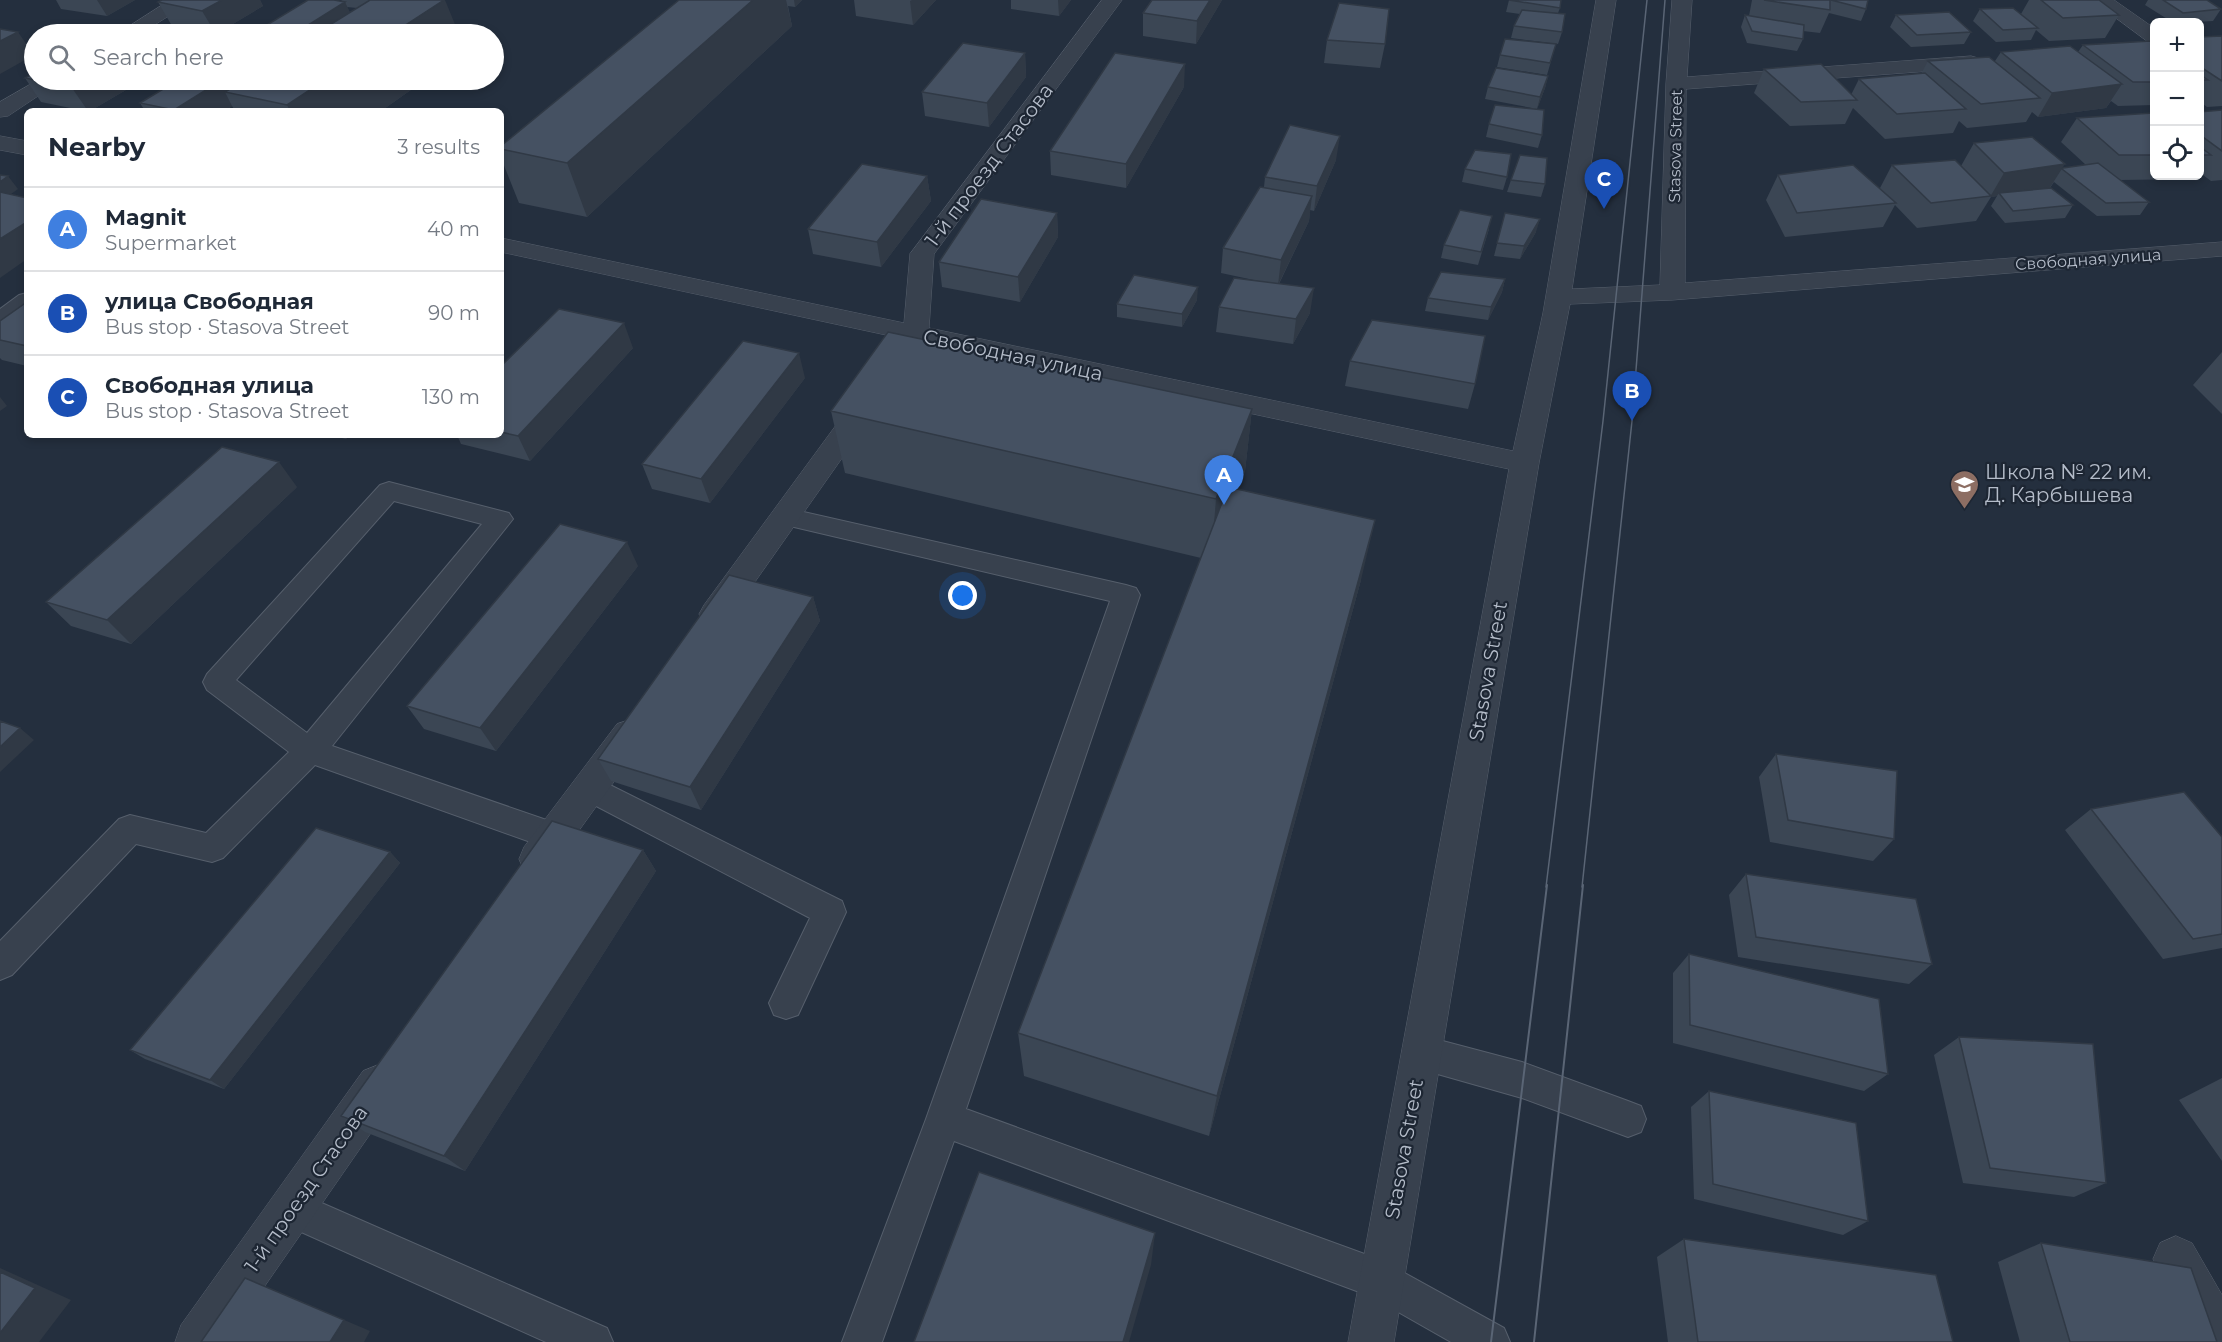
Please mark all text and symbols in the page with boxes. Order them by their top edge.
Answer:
map controls [2150,18,2204,180]
button: + [2150,18,2204,72]
search box [24,24,504,90]
icon: search [45,41,78,74]
text: Search here [93,44,224,71]
button: − [2150,72,2204,126]
street label: 1-й проезд Стасова [920,79,1058,251]
street label: Stasova Street [1665,89,1686,203]
button: locate [2150,126,2204,180]
text: Nearby [48,131,145,163]
text: 3 results [397,135,480,159]
pin: C [1584,160,1624,209]
text: Magnit [105,204,186,231]
text: A [60,217,75,241]
text: 40 m [427,217,480,241]
text: Supermarket [105,231,237,255]
street label: Свободная улица [2014,245,2162,274]
text: улица Свободная [105,288,314,315]
text: B [60,301,75,325]
text: 90 m [428,301,480,325]
text: Bus stop · Stasova Street [105,315,349,339]
street label: Свободная улица [921,324,1105,386]
text: Свободная улица [105,372,314,399]
pin: B [1612,372,1652,421]
text: C [60,385,75,409]
text: 130 m [422,385,480,409]
text: Bus stop · Stasova Street [105,399,349,423]
pin: A [1204,456,1244,505]
place label: Школа № 22 им. Д. Карбышева [1985,460,2151,507]
school or university icon: Школа № 22 им. Д. Карбышева [1948,468,1980,510]
your location [948,581,977,610]
street label: Stasova Street [1464,599,1512,743]
street label: Stasova Street [1380,1077,1428,1221]
street label: 1-й проезд Стасова [239,1101,373,1277]

